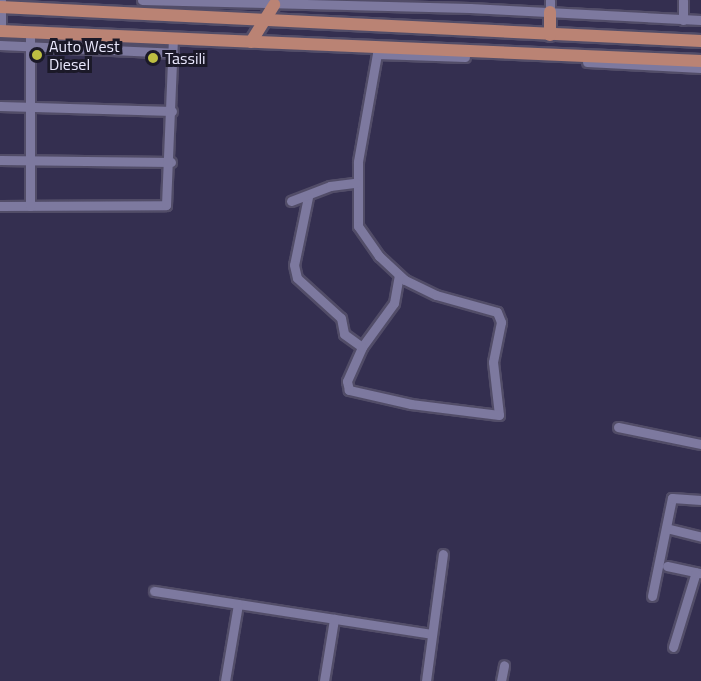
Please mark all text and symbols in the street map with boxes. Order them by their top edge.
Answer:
place label: Auto West Diesel [49,36,120,74]
marker: Auto West Diesel [30,48,44,62]
place label: Tassili [165,48,206,68]
marker: Tassili [146,51,160,65]

